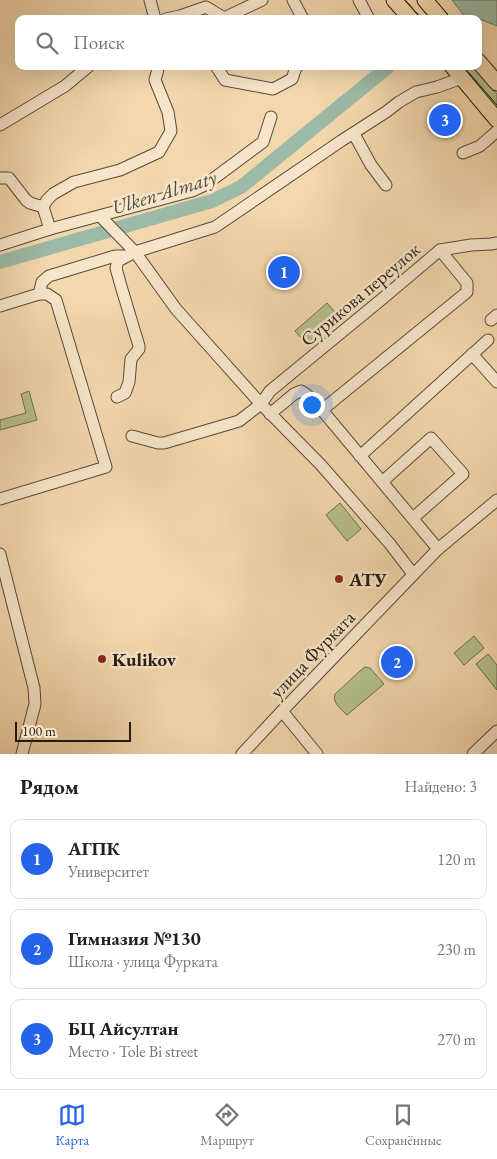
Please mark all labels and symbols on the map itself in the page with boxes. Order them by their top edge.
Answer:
pin: 3 [429,101,461,139]
water label: Ulken Almaty [108,164,220,220]
street label: Сурикова переулок [295,237,425,352]
pin: 1 [268,253,300,291]
your location [299,392,325,418]
place label: АТУ [348,567,387,592]
marker: АТУ [333,573,345,585]
street label: улица Фурката [264,605,361,704]
pin: 2 [381,643,413,681]
place label: Kulikov [112,647,177,672]
marker: Kulikov [96,653,108,665]
scale bar [15,719,131,742]

